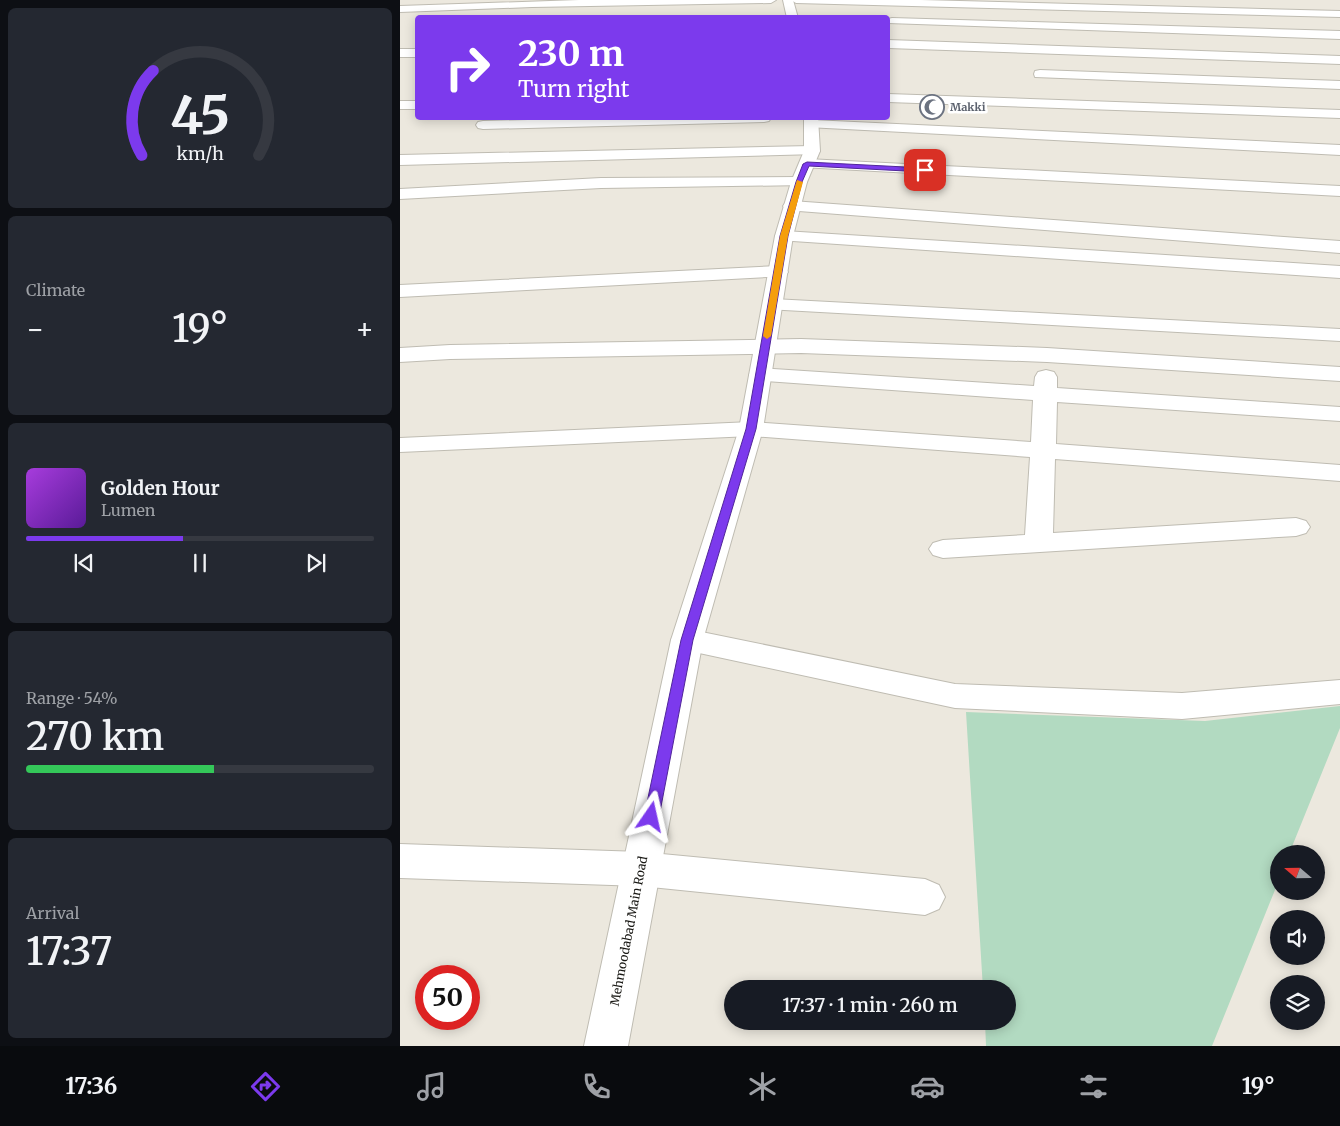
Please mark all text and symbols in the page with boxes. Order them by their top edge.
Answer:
text: 230 m [518,32,624,76]
icon: right [435,35,500,100]
text: Turn right [518,75,629,103]
text: 45 [170,83,230,148]
mosque icon: Makki [919,94,945,120]
place label: Makki [950,100,986,114]
text: km/h [176,142,224,165]
pin [904,149,946,191]
icon: arrive [911,156,939,184]
text: Climate [26,280,85,300]
text: 19° [172,305,228,352]
text: − [26,311,45,347]
text: + [355,311,374,347]
text: Golden Hour [101,476,220,500]
text: Lumen [101,500,155,520]
icon: previous [70,549,98,577]
icon: pause [186,549,214,577]
icon: next [302,549,330,577]
text: Range · 54% [26,688,117,708]
text: 270 km [26,713,164,760]
position arrow [624,790,676,842]
north arrow [1270,845,1325,900]
map controls [1270,845,1325,1030]
street label: Mehmoodabad Main Road [607,855,650,1007]
text: Arrival [26,903,79,923]
button: sound [1270,910,1325,965]
text: 17:37 [26,928,112,975]
speed limit sign: 50 [415,965,480,1030]
button: layers [1270,975,1325,1030]
text: 17:37 · 1 min · 260 m [782,993,958,1017]
icon: directions [248,1069,283,1104]
icon: music [414,1069,449,1104]
icon: phone [579,1069,614,1104]
icon: climate [745,1069,780,1104]
icon: car [910,1069,945,1104]
icon: filters [1076,1069,1111,1104]
text: 17:36 [65,1072,117,1100]
text: 19° [1242,1072,1275,1100]

